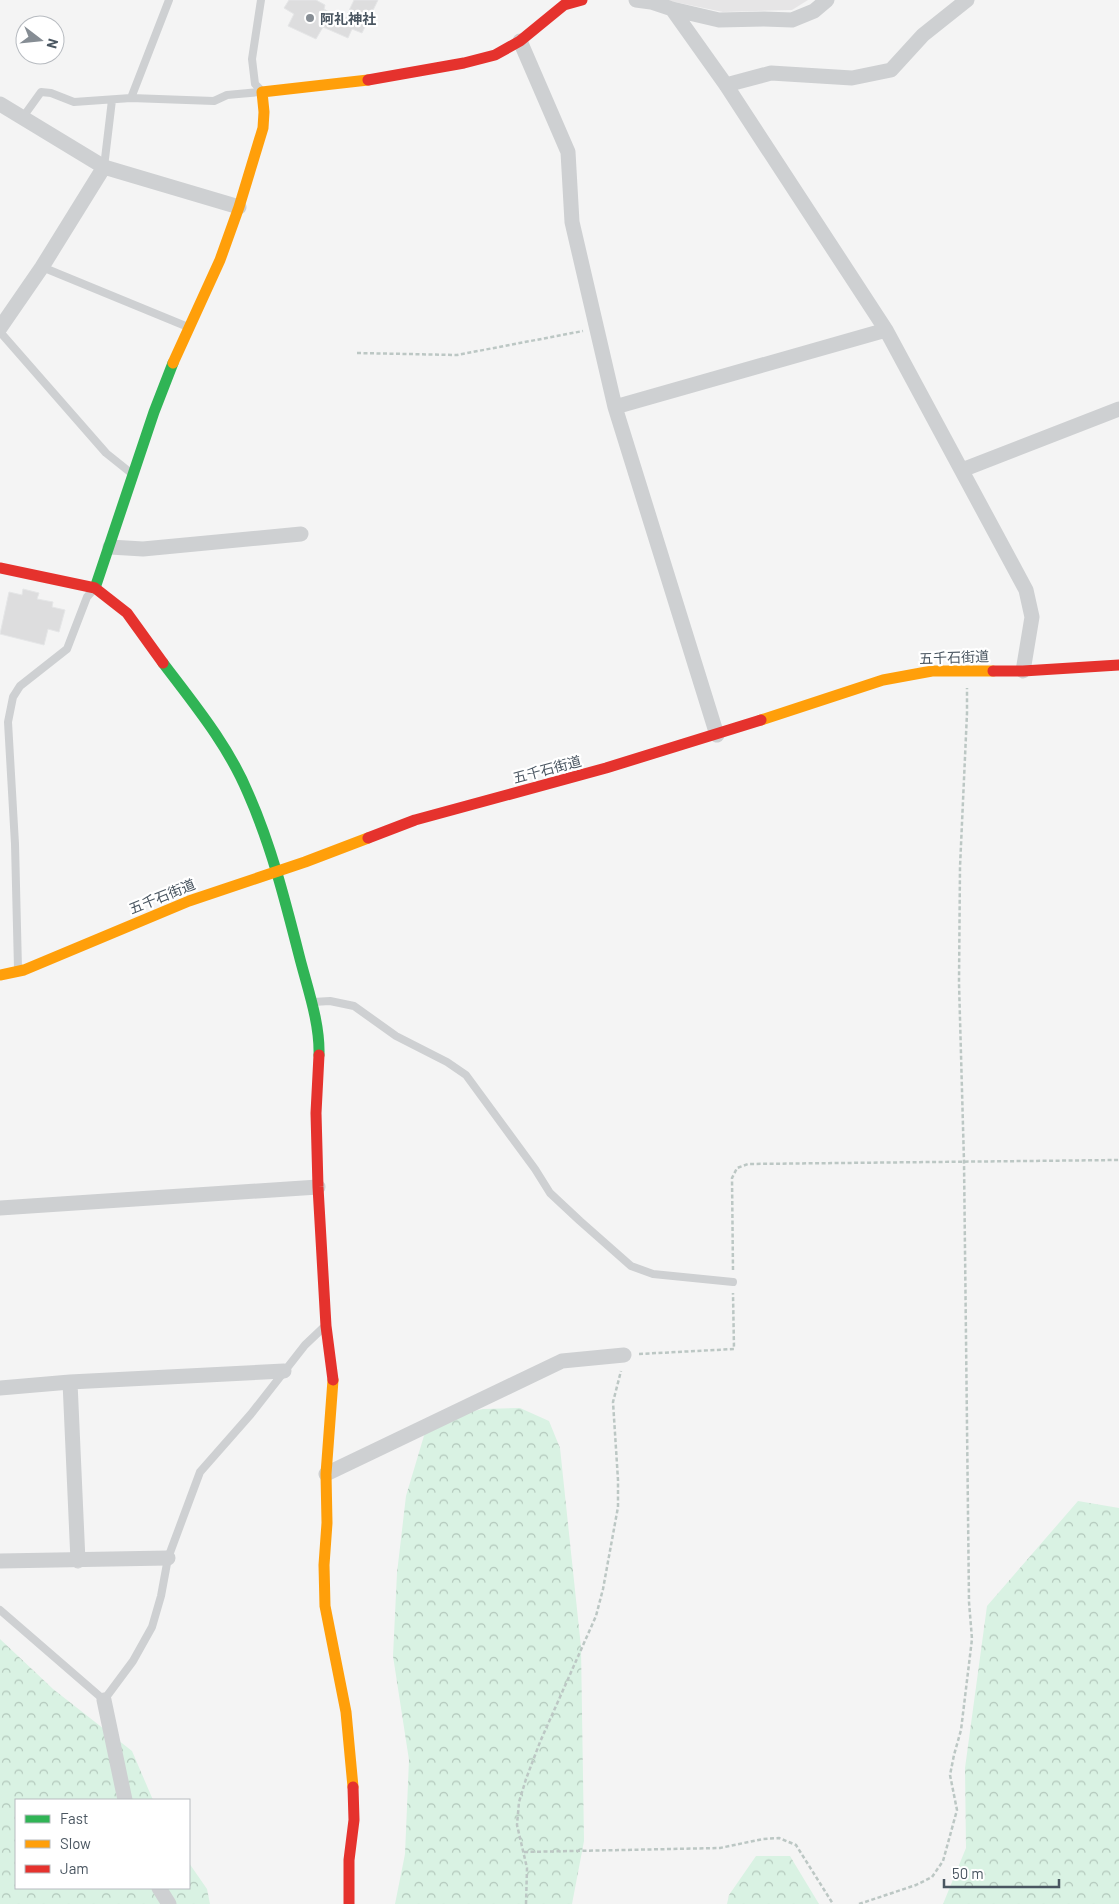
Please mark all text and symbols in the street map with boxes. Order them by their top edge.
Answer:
place label: 阿礼神社 [320,10,376,27]
marker: 阿礼神社 [304,12,316,24]
north arrow [15,15,65,65]
text: N [44,37,62,51]
street label: 五千石街道 [919,647,989,667]
street label: 五千石街道 [511,752,583,786]
street label: 五千石街道 [126,875,198,917]
legend [15,1799,190,1889]
text: Fast [60,1809,88,1827]
text: Slow [60,1834,91,1852]
scale bar [944,1856,1059,1888]
text: Jam [60,1859,89,1877]
text: 50 m [952,1864,984,1882]

